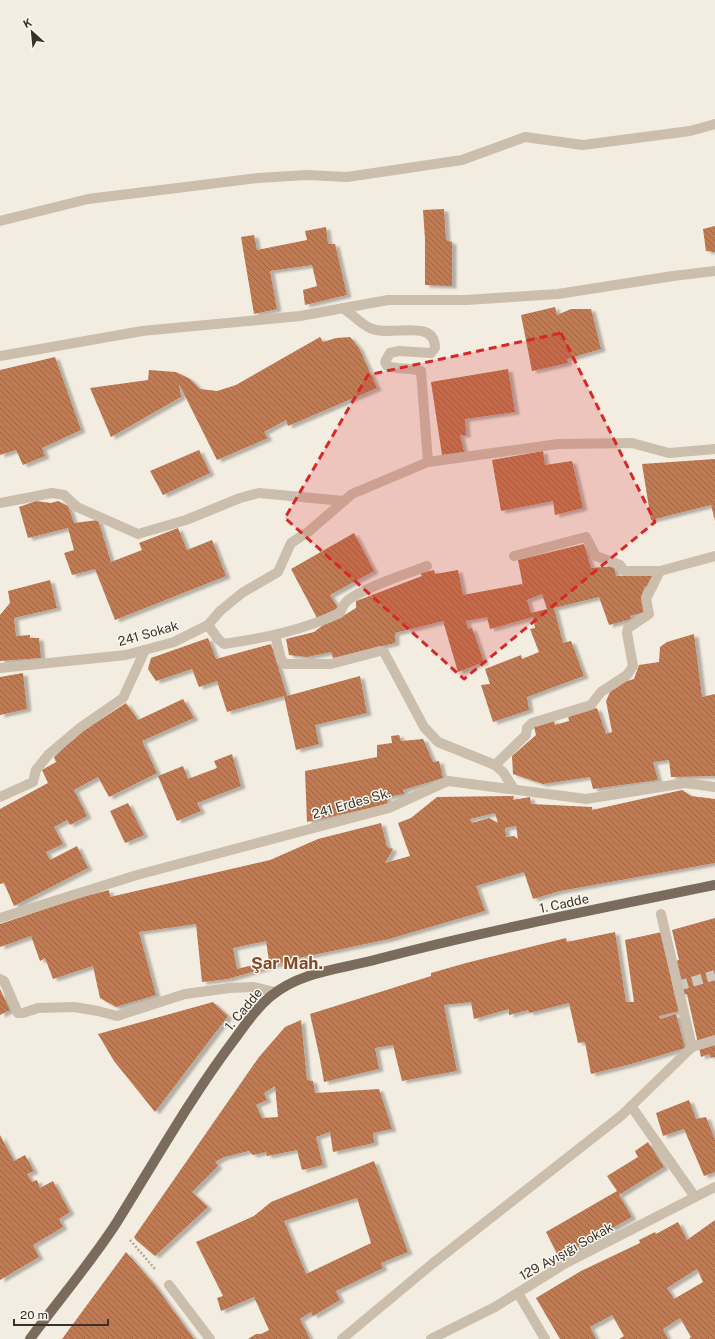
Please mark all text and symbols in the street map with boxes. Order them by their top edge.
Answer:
north arrow [12,12,52,52]
text: K [21,16,34,30]
street label: 241 Sokak [116,618,180,649]
street label: 241 Erdes Sk. [310,785,392,822]
street label: 1. Cadde [538,891,590,916]
district label: Şar Mah. [251,953,323,973]
street label: 1. Cadde [221,985,265,1033]
street label: 129 Ayışığı Sokak [517,1220,616,1283]
scale bar [14,1301,108,1327]
text: 20 m [20,1308,48,1322]

